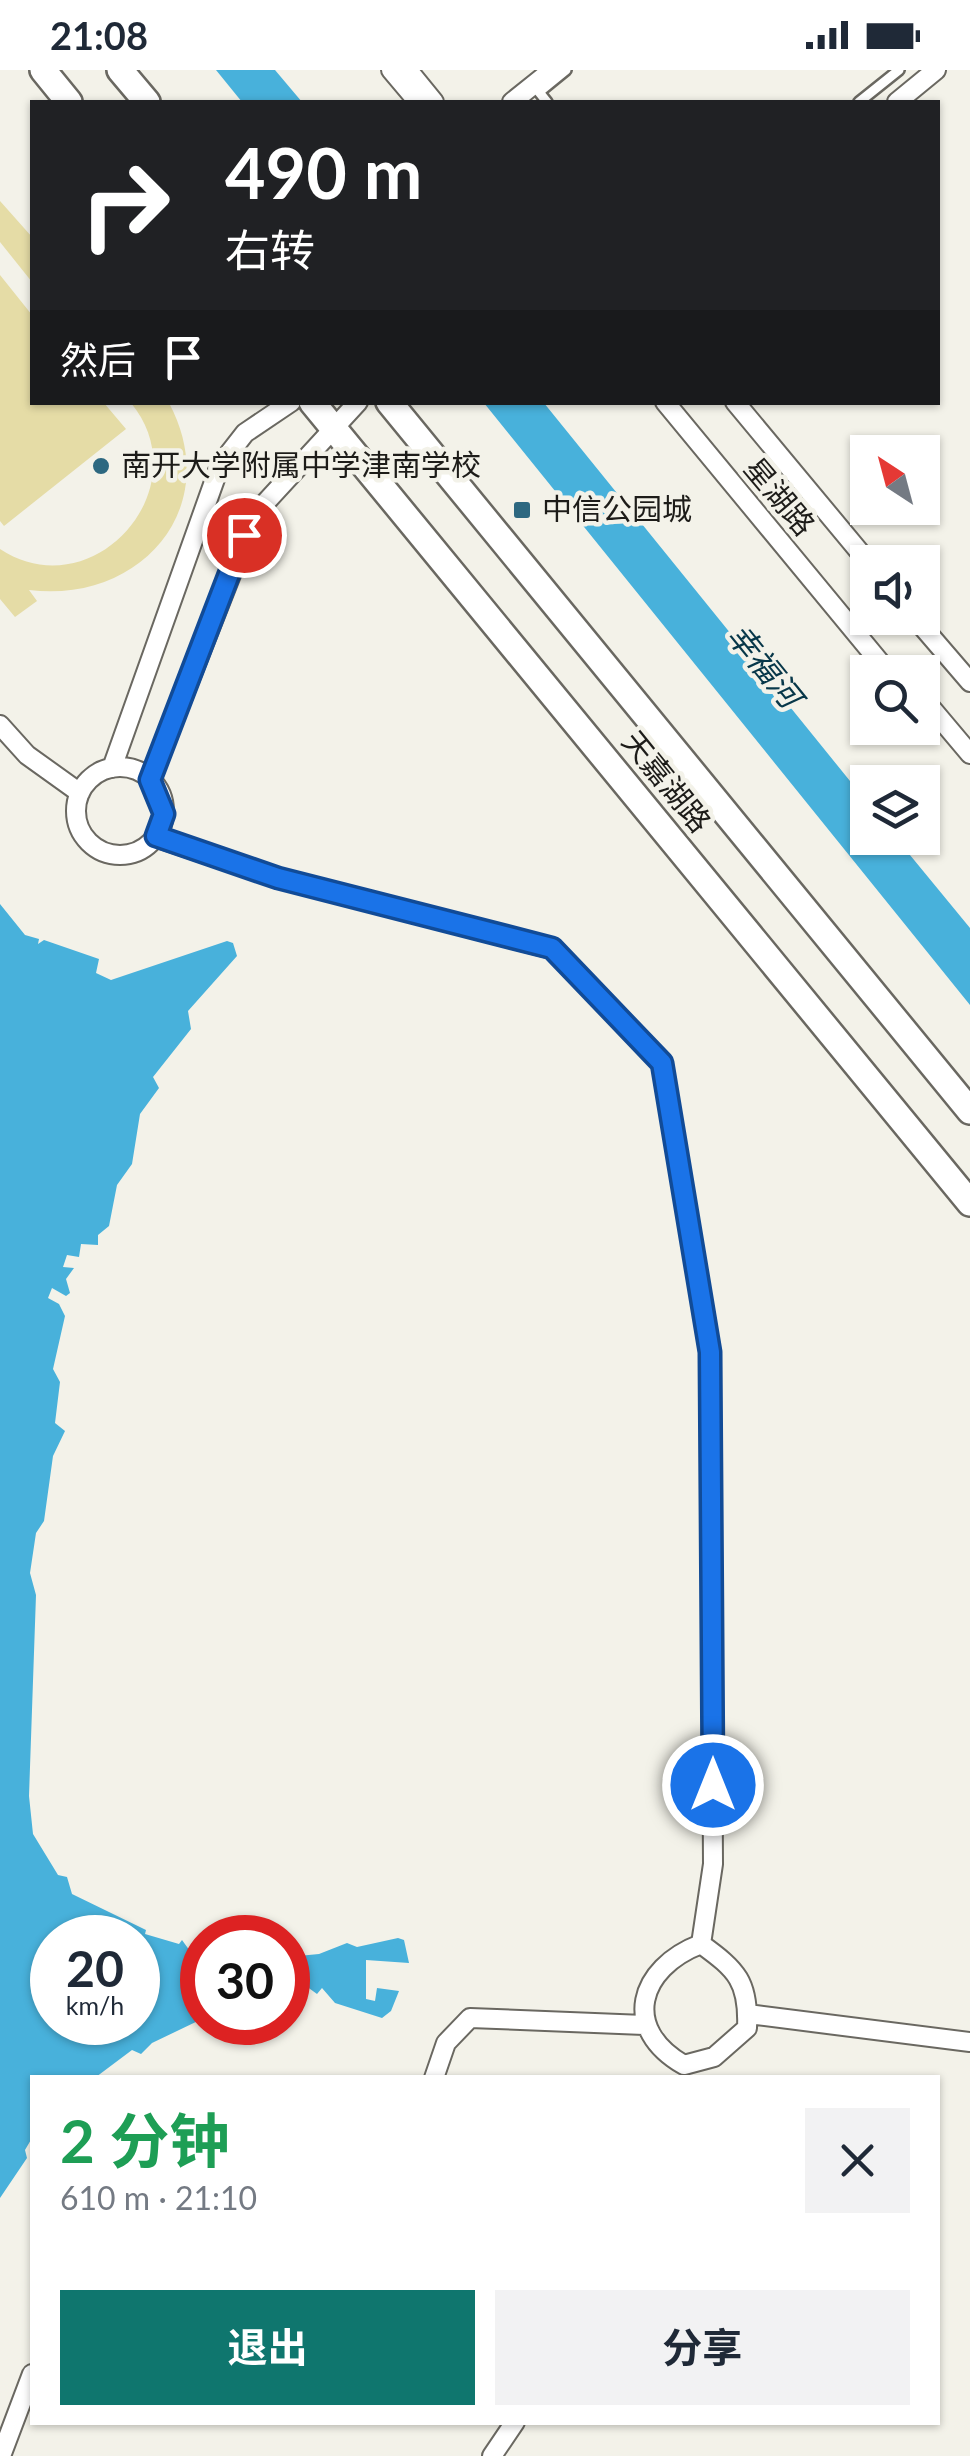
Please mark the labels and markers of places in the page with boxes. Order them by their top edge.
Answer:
place label: 南开大学附属中学津南学校 [121,446,481,482]
marker: 南开大学附属中学津南学校 [90,455,112,477]
place label: 中信公园城 [542,490,692,526]
pin [202,493,287,578]
marker: 中信公园城 [511,499,533,521]

